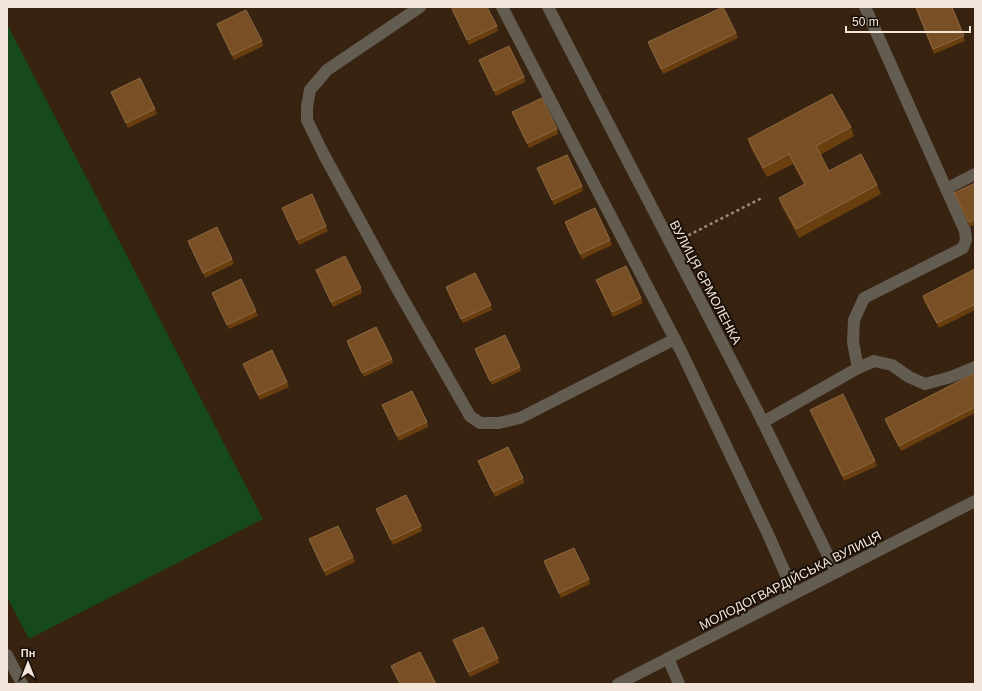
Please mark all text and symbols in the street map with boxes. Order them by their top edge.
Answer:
scale bar [846,8,970,34]
text: 50 m [852,15,879,29]
street label: ВУЛИЦЯ ЄРМОЛЕНКА [667,218,745,347]
street label: МОЛОДОГВАРДІЙСЬКА ВУЛИЦЯ [697,528,884,633]
north arrow [8,643,48,683]
text: Пн [21,647,35,659]

